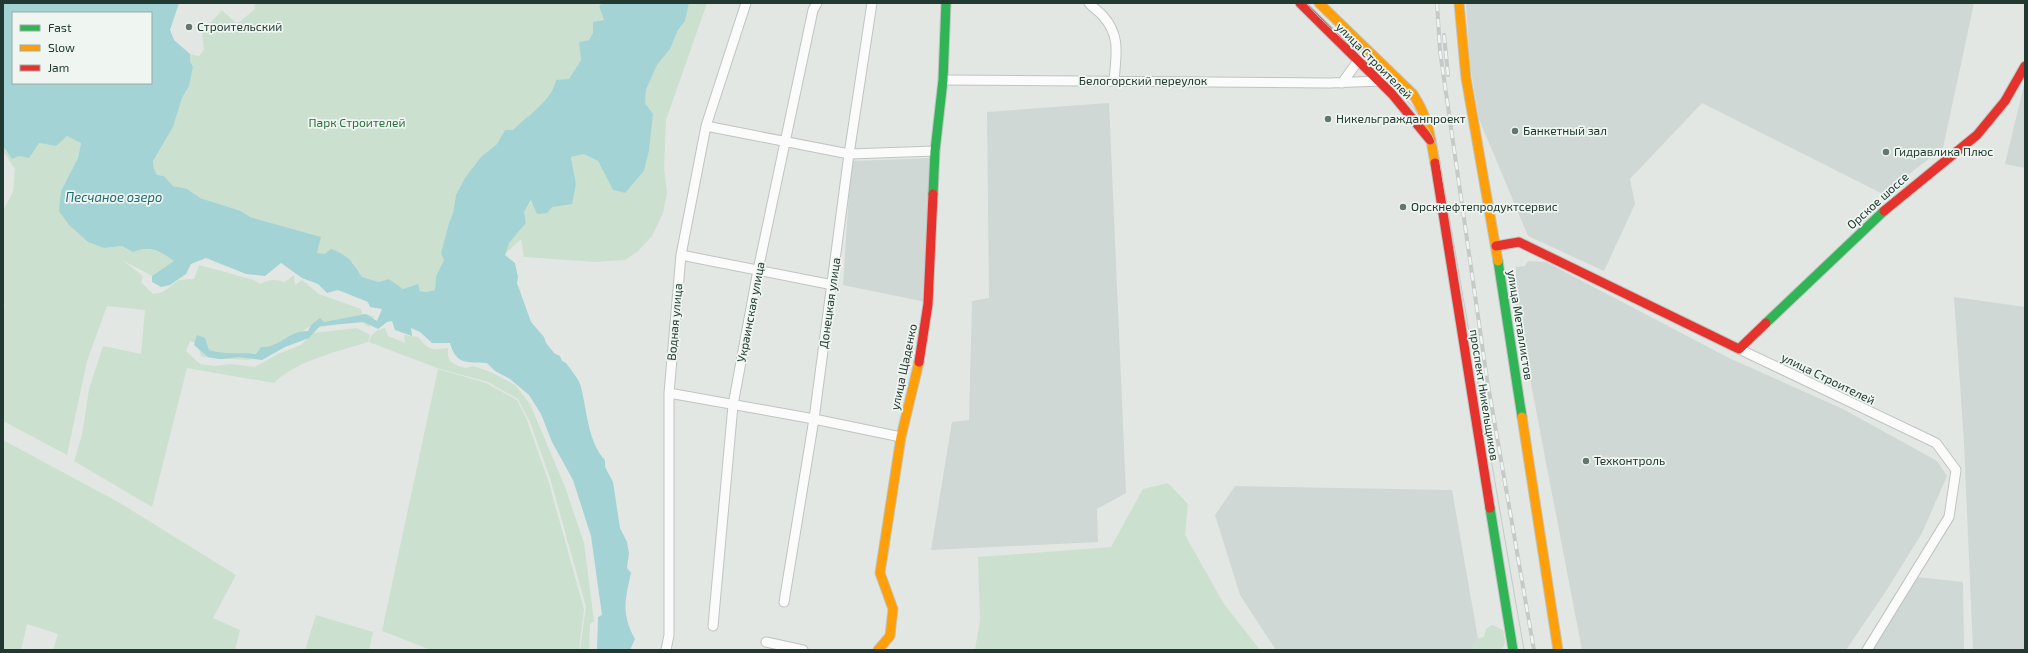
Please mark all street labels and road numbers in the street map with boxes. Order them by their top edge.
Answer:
street label: улица Строителей [1333,19,1416,102]
street label: Белогорский переулок [1079,73,1208,88]
street label: Орское шоссе [1844,169,1911,232]
street label: Донецкая улица [816,257,843,349]
street label: Украинская улица [733,260,768,363]
street label: улица Металлистов [1504,269,1537,381]
street label: Водная улица [664,283,685,361]
street label: улица Щаденко [887,322,920,411]
street label: проспект Никельщиков [1468,328,1502,462]
street label: улица Строителей [1779,349,1877,408]

